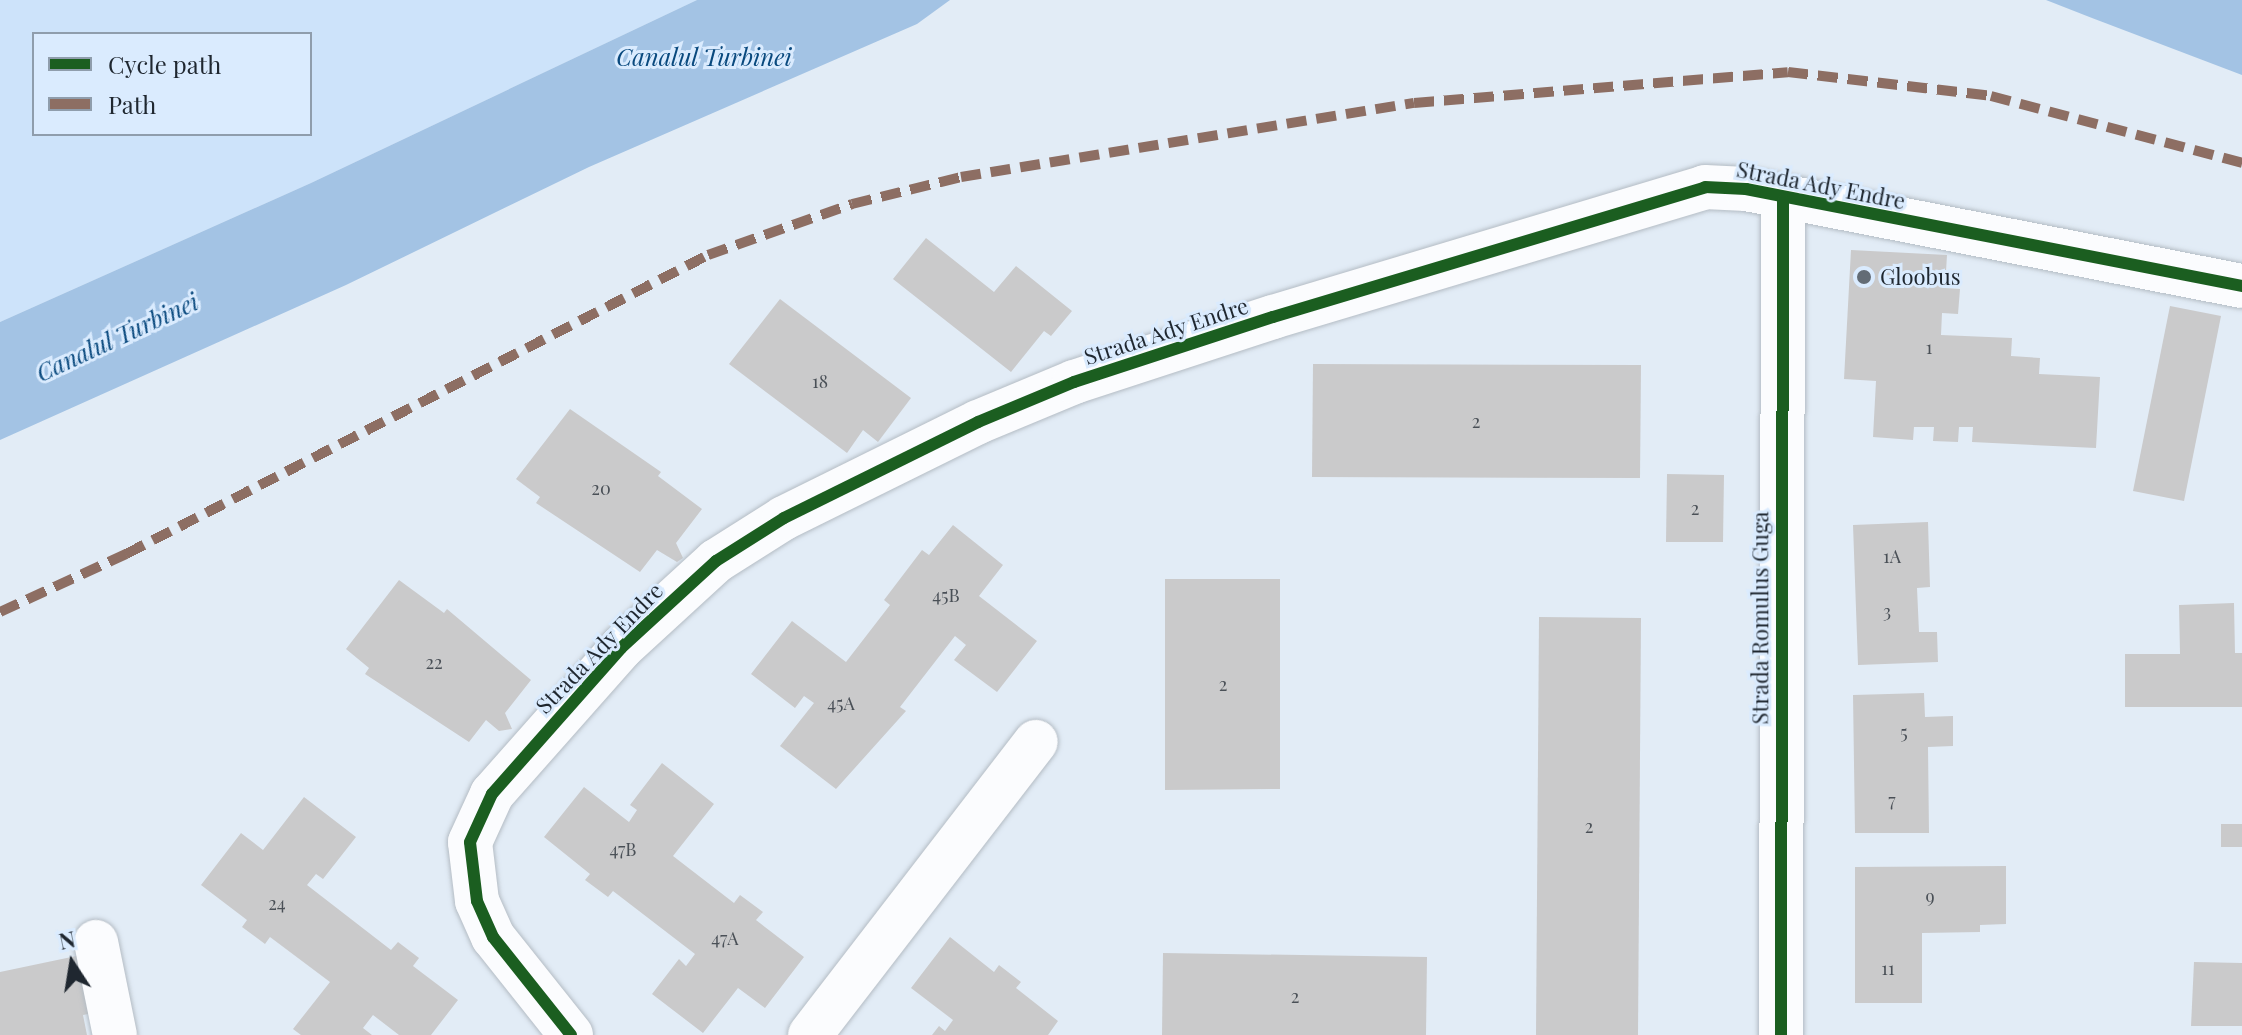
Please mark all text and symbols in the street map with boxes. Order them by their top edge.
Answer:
legend [32,32,312,136]
water label: Canalul Turbinei [616,43,792,71]
text: Cycle path [108,48,221,80]
text: Path [108,88,156,120]
street label: Strada Ady Endre [1734,156,1908,214]
place label: Gloobus [1880,264,1961,290]
marker: Gloobus [1855,268,1873,286]
water label: Canalul Turbinei [31,287,203,387]
street label: Strada Ady Endre [1080,292,1252,370]
house number: 1 [1926,336,1932,358]
house number: 18 [812,370,828,392]
house number: 2 [1472,410,1480,432]
house number: 20 [591,477,611,499]
house number: 2 [1691,497,1699,519]
street label: Strada Romulus Guga [1747,511,1773,725]
house number: 1A [1883,545,1901,567]
street label: Strada Ady Endre [530,577,668,719]
house number: 45B [932,584,960,606]
house number: 3 [1883,600,1891,622]
house number: 22 [425,651,443,673]
house number: 2 [1219,673,1227,695]
house number: 45A [827,692,855,714]
house number: 5 [1900,721,1908,743]
house number: 7 [1888,789,1896,811]
house number: 2 [1585,815,1593,837]
house number: 47B [609,838,637,860]
house number: 9 [1925,885,1935,907]
house number: 24 [268,892,286,914]
north arrow [32,923,112,1003]
text: N [56,923,78,956]
house number: 47A [711,927,739,949]
house number: 11 [1881,957,1895,979]
house number: 2 [1291,985,1299,1007]

